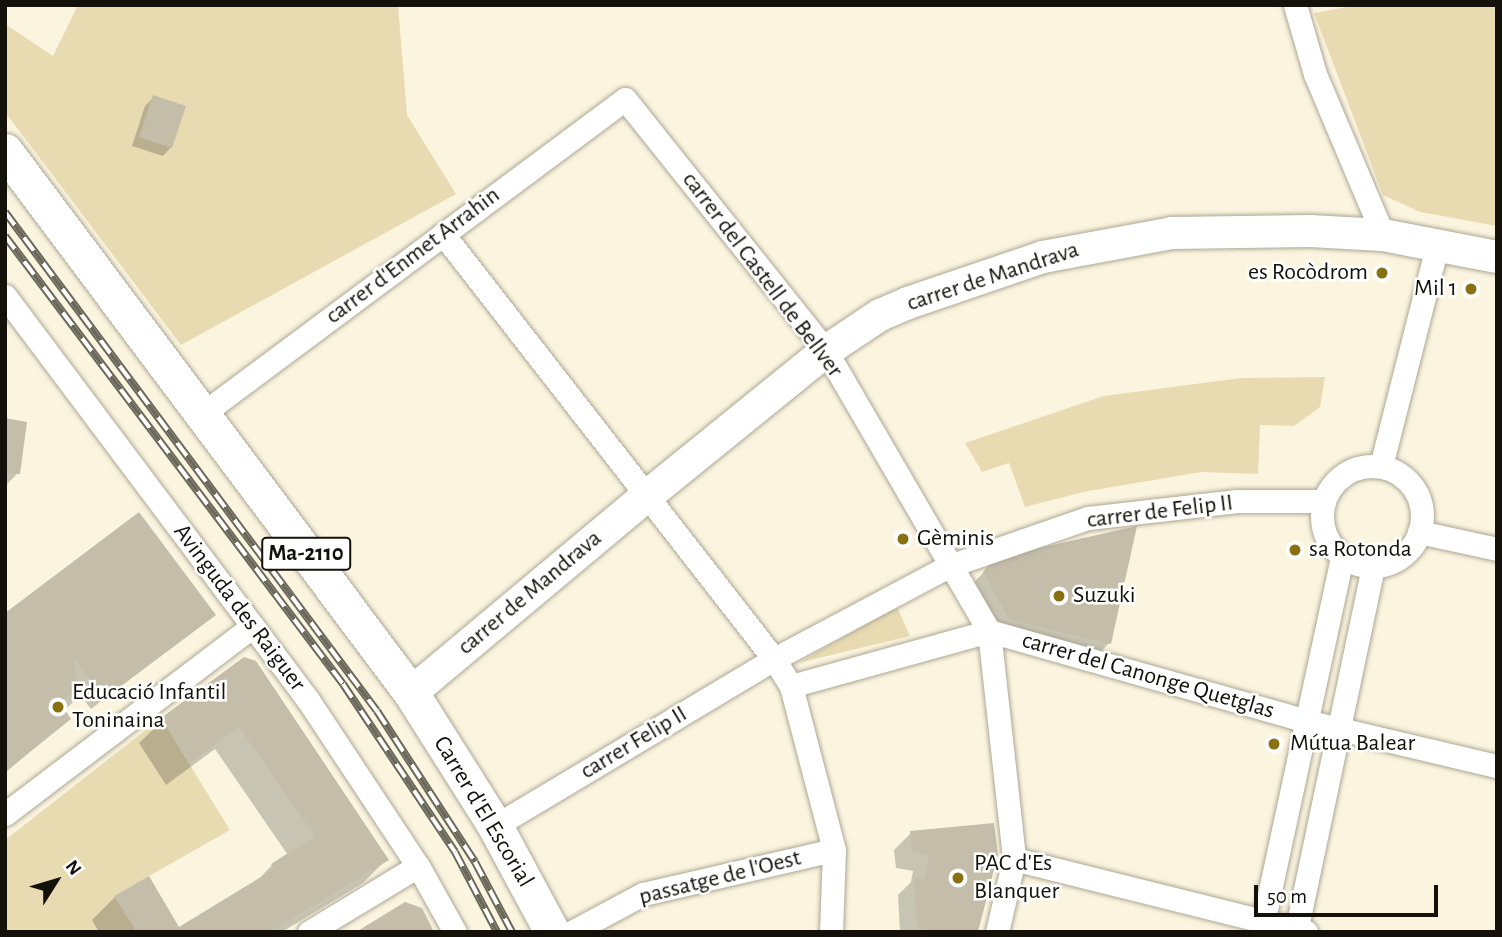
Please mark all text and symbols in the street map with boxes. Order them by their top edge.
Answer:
street label: carrer del Castell de Bellver [675,167,849,383]
street label: carrer d'Enmet Arrahin [320,181,506,331]
street label: carrer de Mandrava [903,236,1083,318]
place label: es Rocòdrom [1248,259,1368,287]
marker: es Rocòdrom [1374,265,1390,281]
place label: Mil 1 [1414,275,1457,303]
marker: Mil 1 [1463,281,1479,297]
street label: carrer de Felip II [1085,489,1235,535]
street label: Avinguda des Raiguer [167,519,311,697]
street label: carrer de Mandrava [452,524,608,662]
place label: Gèminis [917,525,994,553]
marker: Gèminis [895,531,911,547]
road number: Ma-2110 [260,534,352,574]
place label: sa Rotonda [1309,536,1412,564]
marker: sa Rotonda [1287,542,1303,558]
place label: Suzuki [1073,582,1135,610]
marker: Suzuki [1051,588,1067,604]
street label: carrer del Canonge Quetglas [1018,626,1278,726]
place label: Educació Infantil Toninaina [72,679,226,735]
marker: Educació Infantil Toninaina [50,699,66,715]
street label: carrer Felip II [575,700,693,786]
place label: Mútua Balear [1290,730,1415,758]
street label: Carrer d'El Escorial [427,731,539,893]
marker: Mútua Balear [1264,734,1284,754]
street label: passatge de l'Oest [636,844,804,912]
north arrow [21,846,91,916]
place label: PAC d'Es Blanquer [974,850,1059,906]
text: N [62,857,85,879]
marker: PAC d'Es Blanquer [948,868,968,888]
scale bar [1257,870,1441,914]
text: 50 m [1267,886,1307,907]

